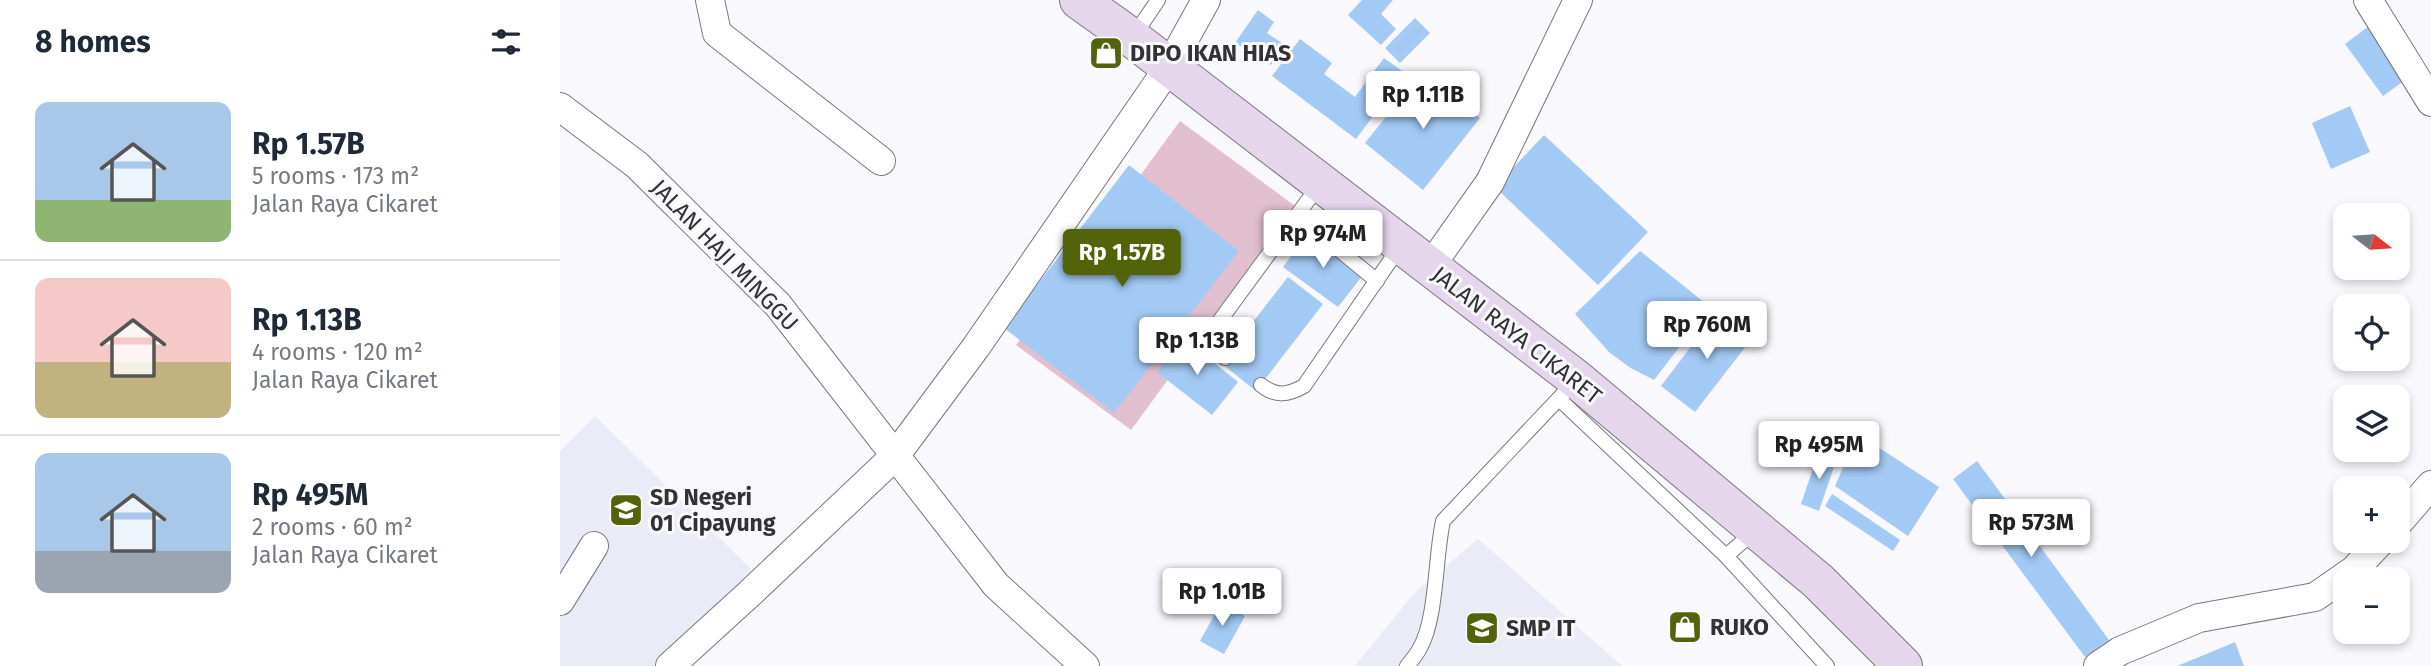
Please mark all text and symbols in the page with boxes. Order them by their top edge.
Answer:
icon: filters [487,23,525,61]
text: 8 homes [35,24,151,60]
shop icon: DIPO IKAN HIAS [1087,34,1125,72]
place label: DIPO IKAN HIAS [1130,39,1291,67]
pin: Rp 1.11B [1351,72,1495,131]
text: Rp 1.11B [1382,80,1464,108]
text: Rp 1.57B [252,126,365,162]
icon: home [91,130,175,214]
text: 5 rooms · 173 m² [252,162,419,190]
street label: JALAN HAJI MINGGU [645,173,805,337]
text: Jalan Raya Cikaret [252,190,438,218]
north arrow [2333,203,2410,280]
map controls [2333,203,2410,644]
pin: Rp 974M [1258,210,1388,270]
text: Rp 974M [1280,219,1366,247]
pin: Rp 1.57B [1050,230,1194,289]
text: Rp 1.57B [1079,238,1165,266]
street label: JALAN RAYA CIKARET [1426,260,1608,410]
button: locate [2333,294,2410,371]
text: Rp 1.13B [252,302,362,338]
pin: Rp 760M [1642,302,1772,361]
icon: home [91,306,175,390]
text: Rp 760M [1663,310,1751,338]
pin: Rp 1.13B [1125,318,1269,377]
text: Rp 1.13B [1155,326,1239,354]
text: 4 rooms · 120 m² [252,338,423,366]
text: Jalan Raya Cikaret [252,366,438,394]
button: layers [2333,385,2410,462]
pin: Rp 495M [1754,421,1884,481]
text: Rp 495M [1774,430,1864,458]
button: + [2333,476,2410,553]
text: Rp 495M [252,477,368,513]
icon: home [91,481,175,565]
place label: SD Negeri 01 Cipayung [650,483,776,537]
school or university icon: SD Negeri 01 Cipayung [607,491,645,529]
pin: Rp 573M [1966,500,2096,559]
text: Rp 573M [1988,508,2074,536]
text: 2 rooms · 60 m² [252,513,413,541]
text: Jalan Raya Cikaret [252,541,438,569]
button: − [2333,567,2410,644]
pin: Rp 1.01B [1150,568,1294,628]
text: Rp 1.01B [1178,577,1266,605]
shop icon: RUKO [1666,608,1704,646]
school or university icon: SMP IT [1463,609,1501,647]
place label: RUKO [1710,613,1769,641]
place label: SMP IT [1506,614,1576,642]

